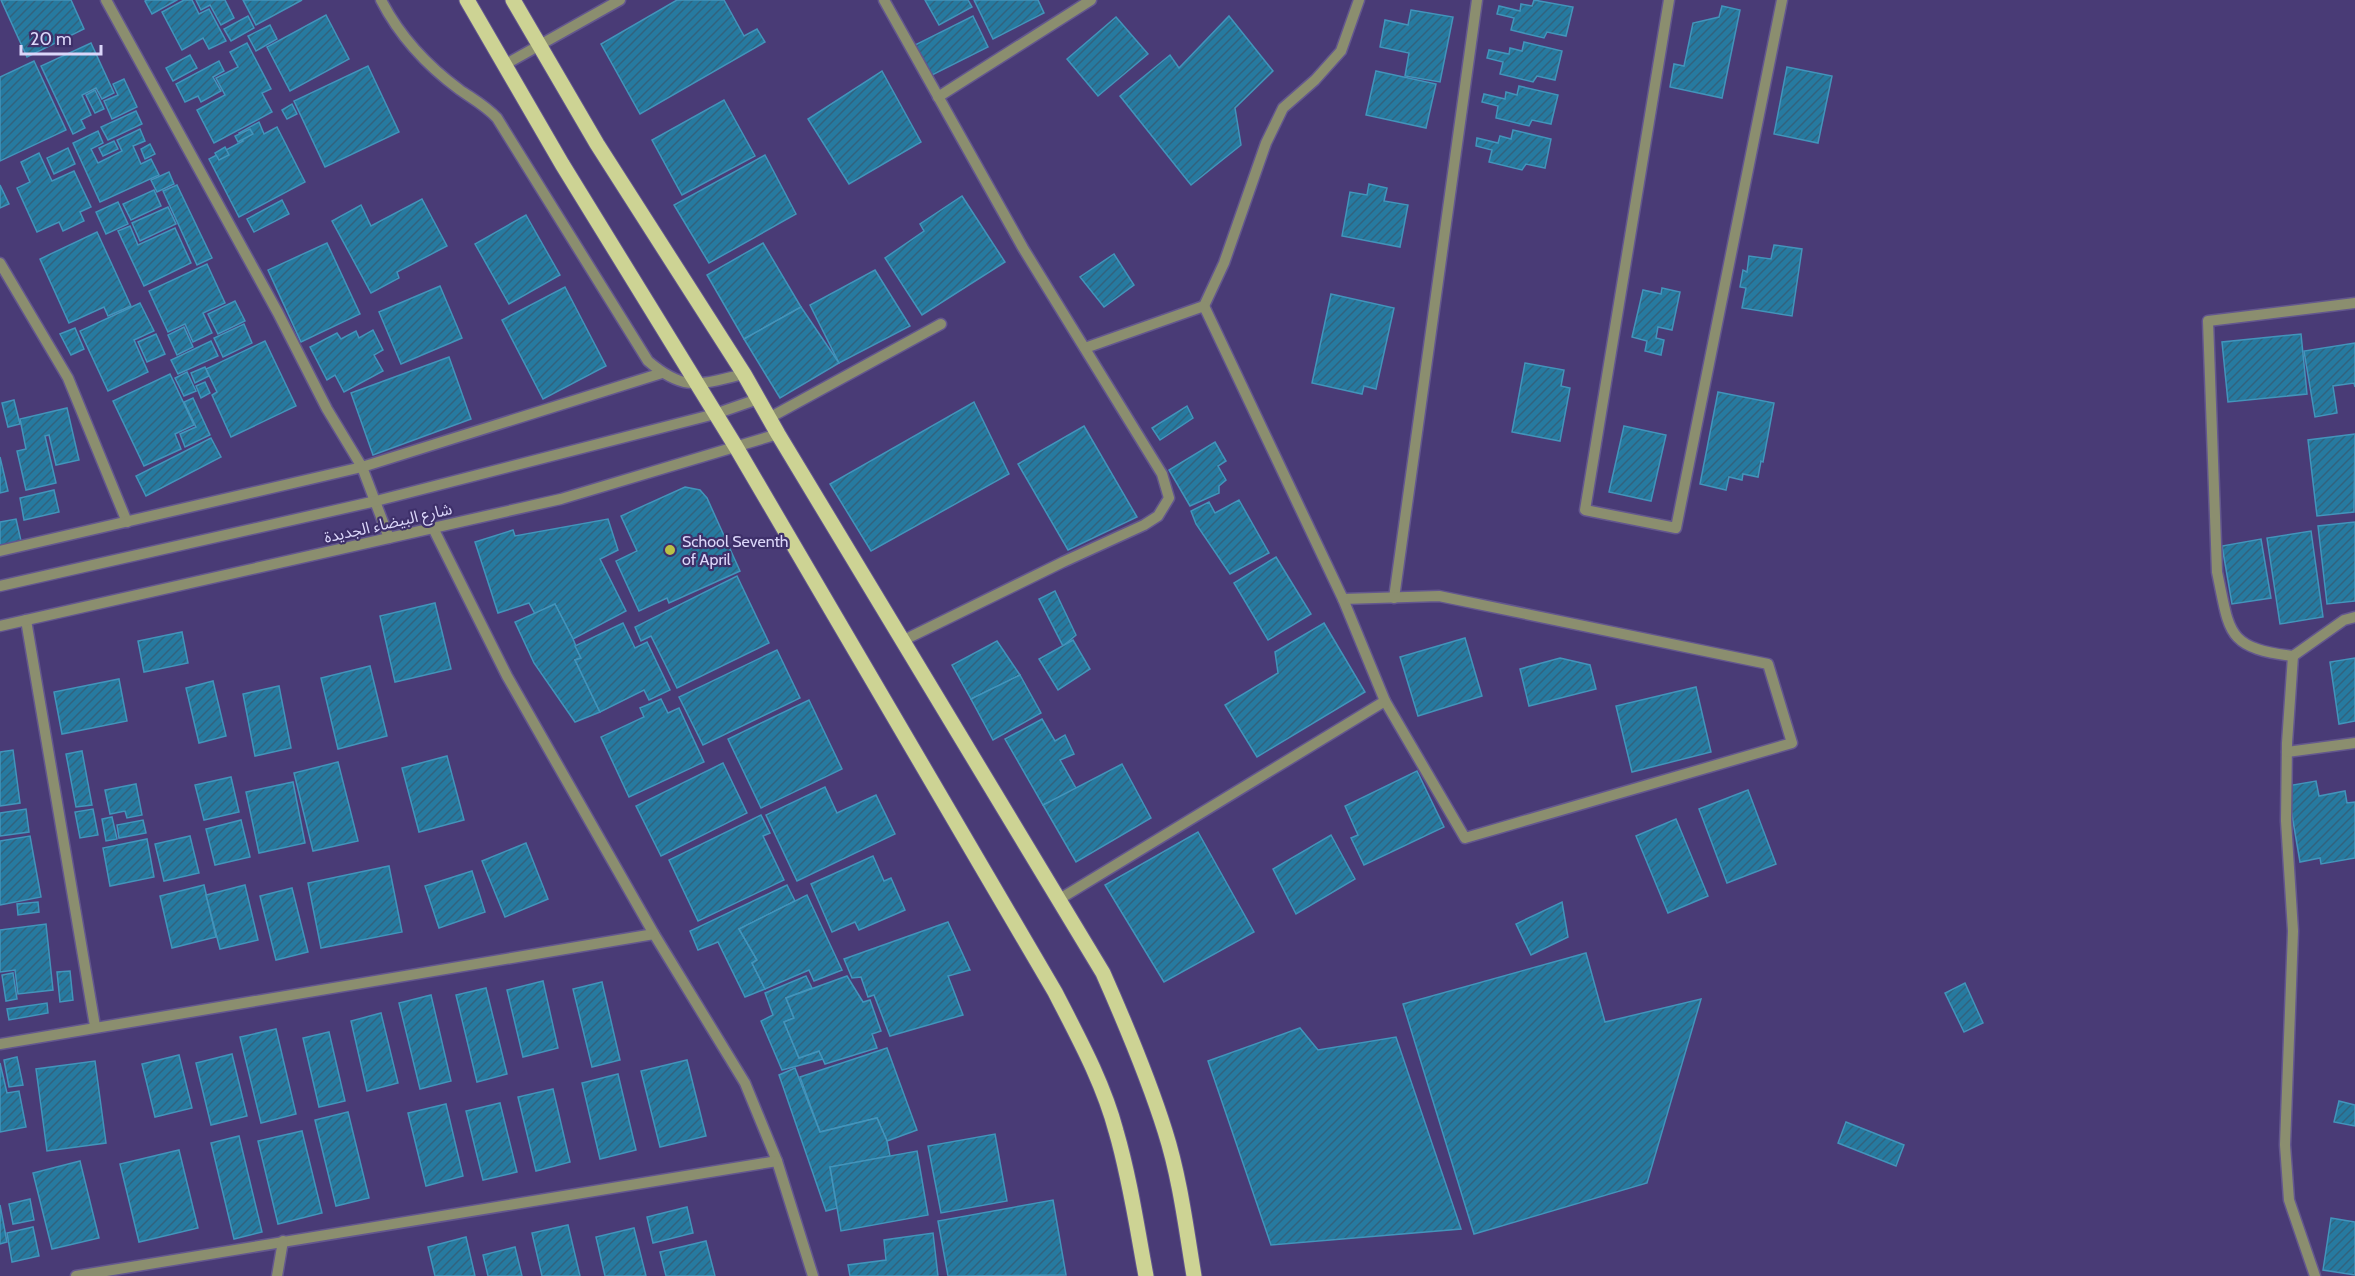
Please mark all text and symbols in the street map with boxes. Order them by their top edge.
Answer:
scale bar [21,18,100,56]
text: 20 m [30,28,72,50]
street label: شارع البيضاء الجديدة [322,499,454,550]
place label: School Seventh of April [682,532,789,569]
marker: School Seventh of April [663,543,677,557]

